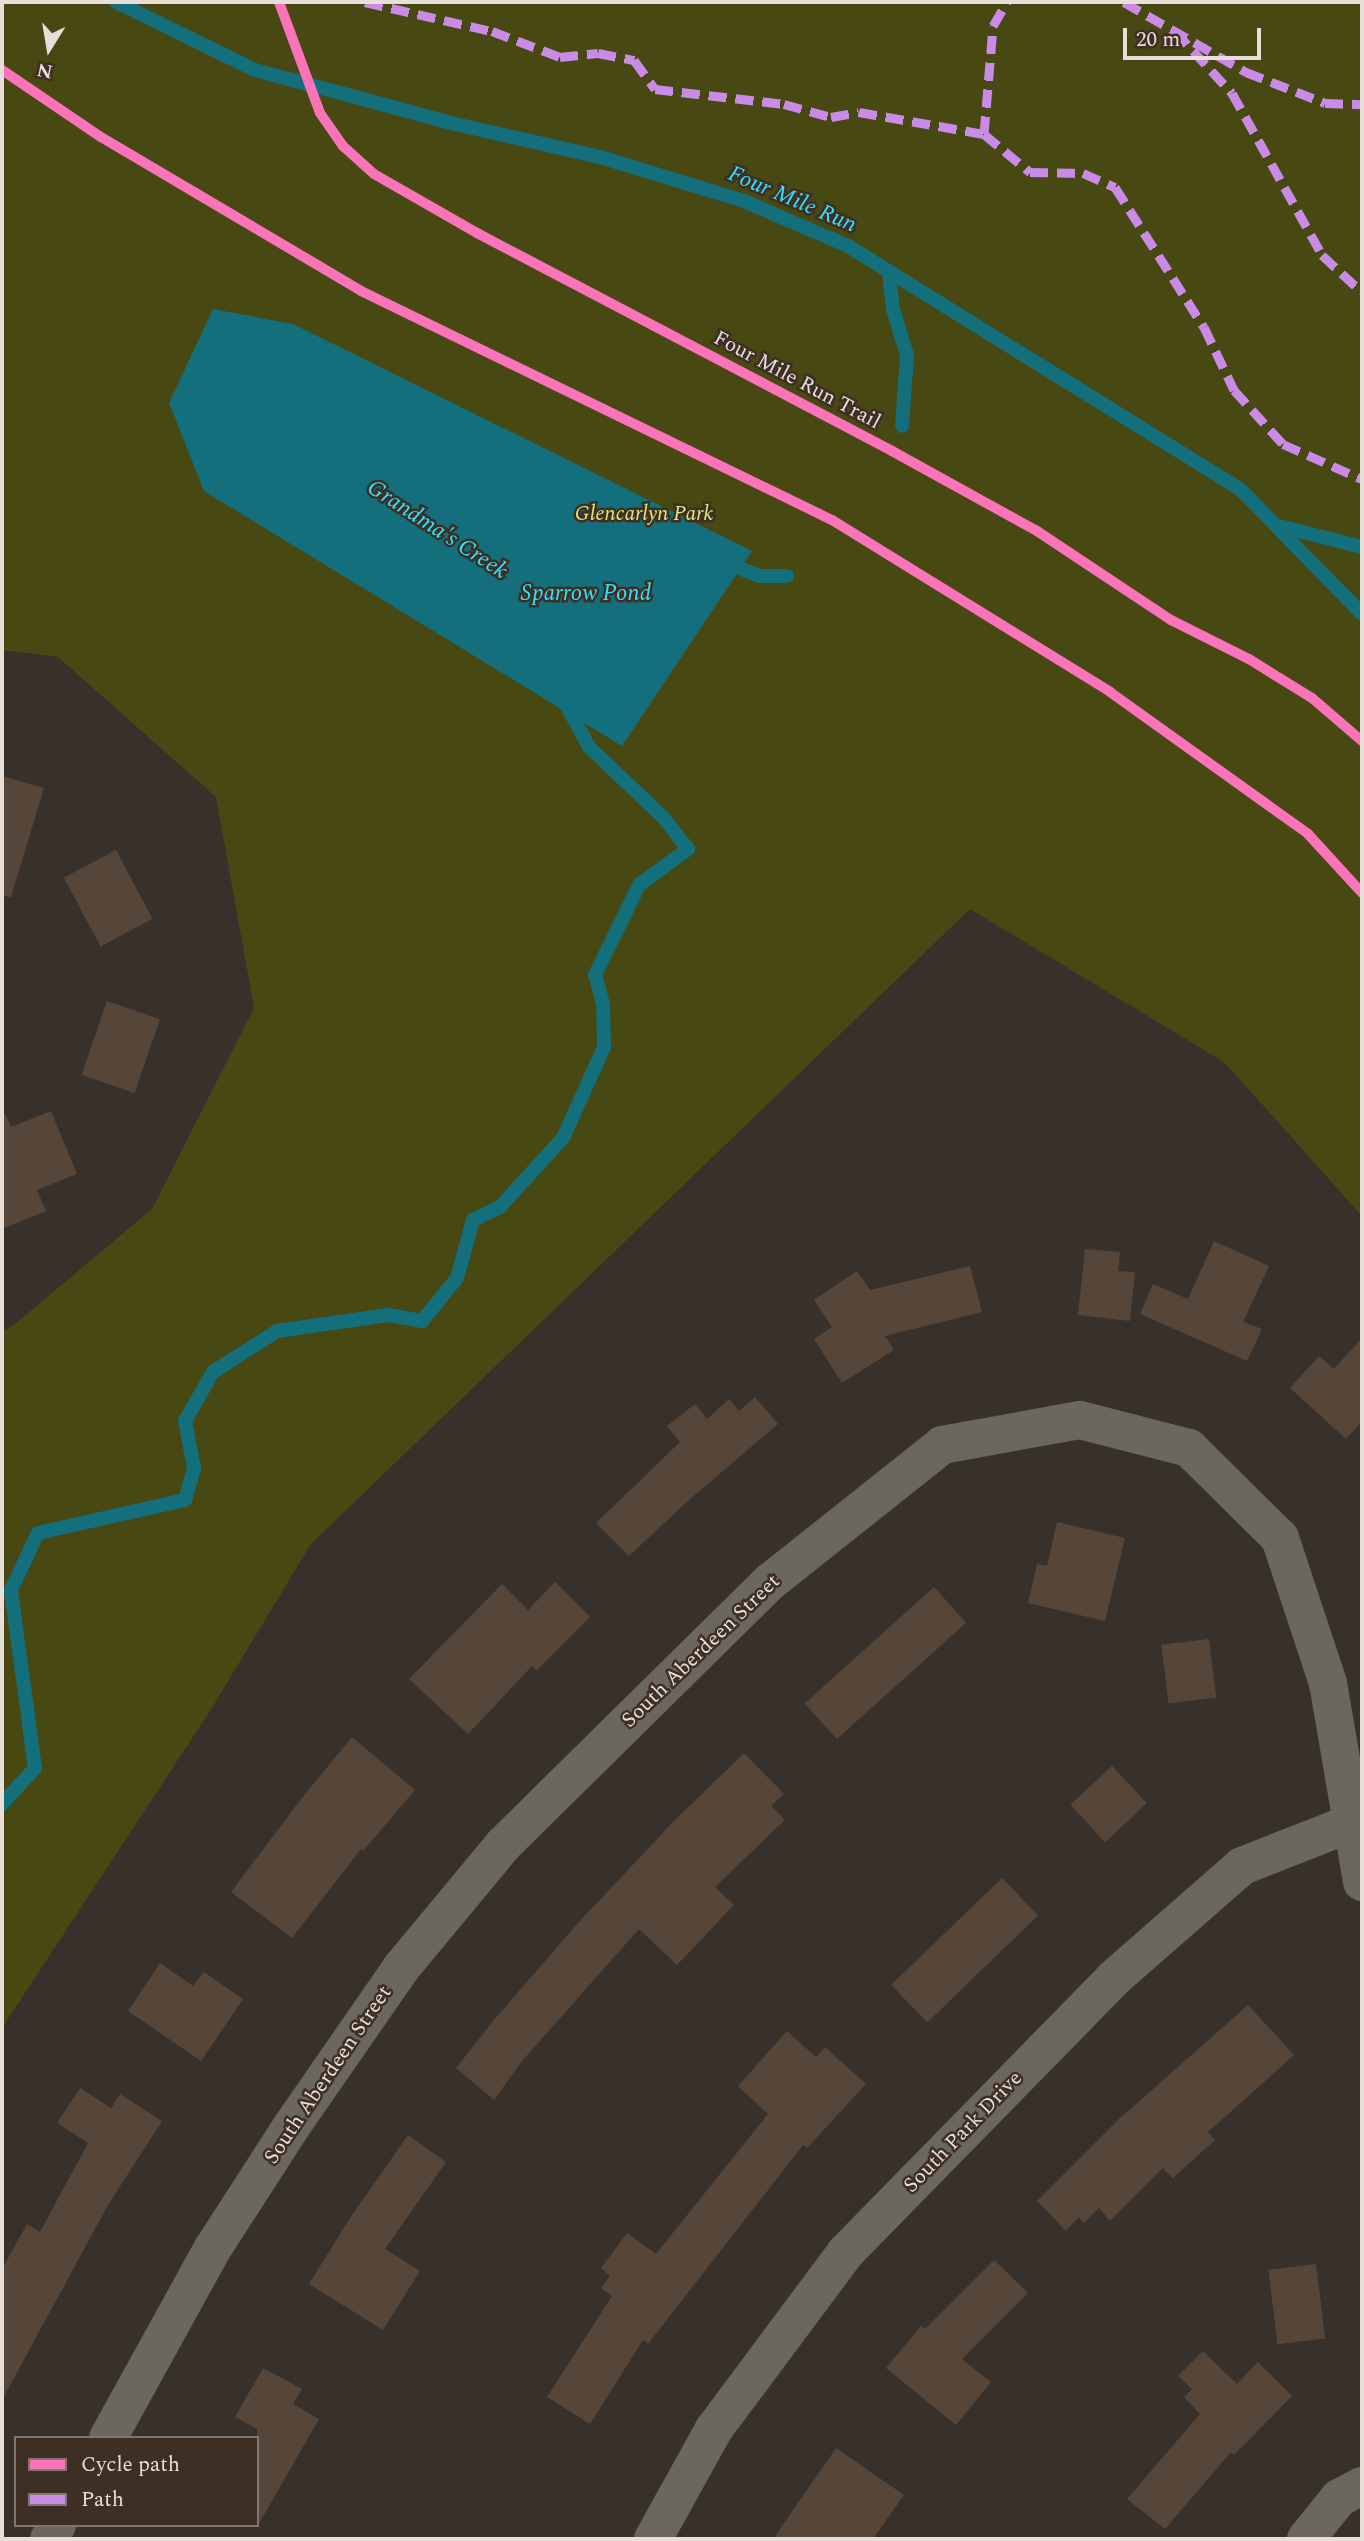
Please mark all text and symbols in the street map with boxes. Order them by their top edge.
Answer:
north arrow [14,14,84,84]
scale bar [1126,14,1264,58]
text: 20 m [1136,24,1180,56]
text: N [35,54,55,86]
water label: Four Mile Run [724,161,860,239]
street label: Four Mile Run Trail [709,325,885,435]
water label: Grandma's Creek [361,474,513,586]
park label: Glencarlyn Park [575,501,713,527]
water label: Sparrow Pond [521,580,651,608]
street label: South Aberdeen Street [617,1569,785,1733]
street label: South Aberdeen Street [259,1981,397,2169]
street label: South Park Drive [899,2066,1027,2198]
legend [14,2436,259,2527]
text: Cycle path [81,2449,180,2481]
text: Path [81,2484,124,2516]

